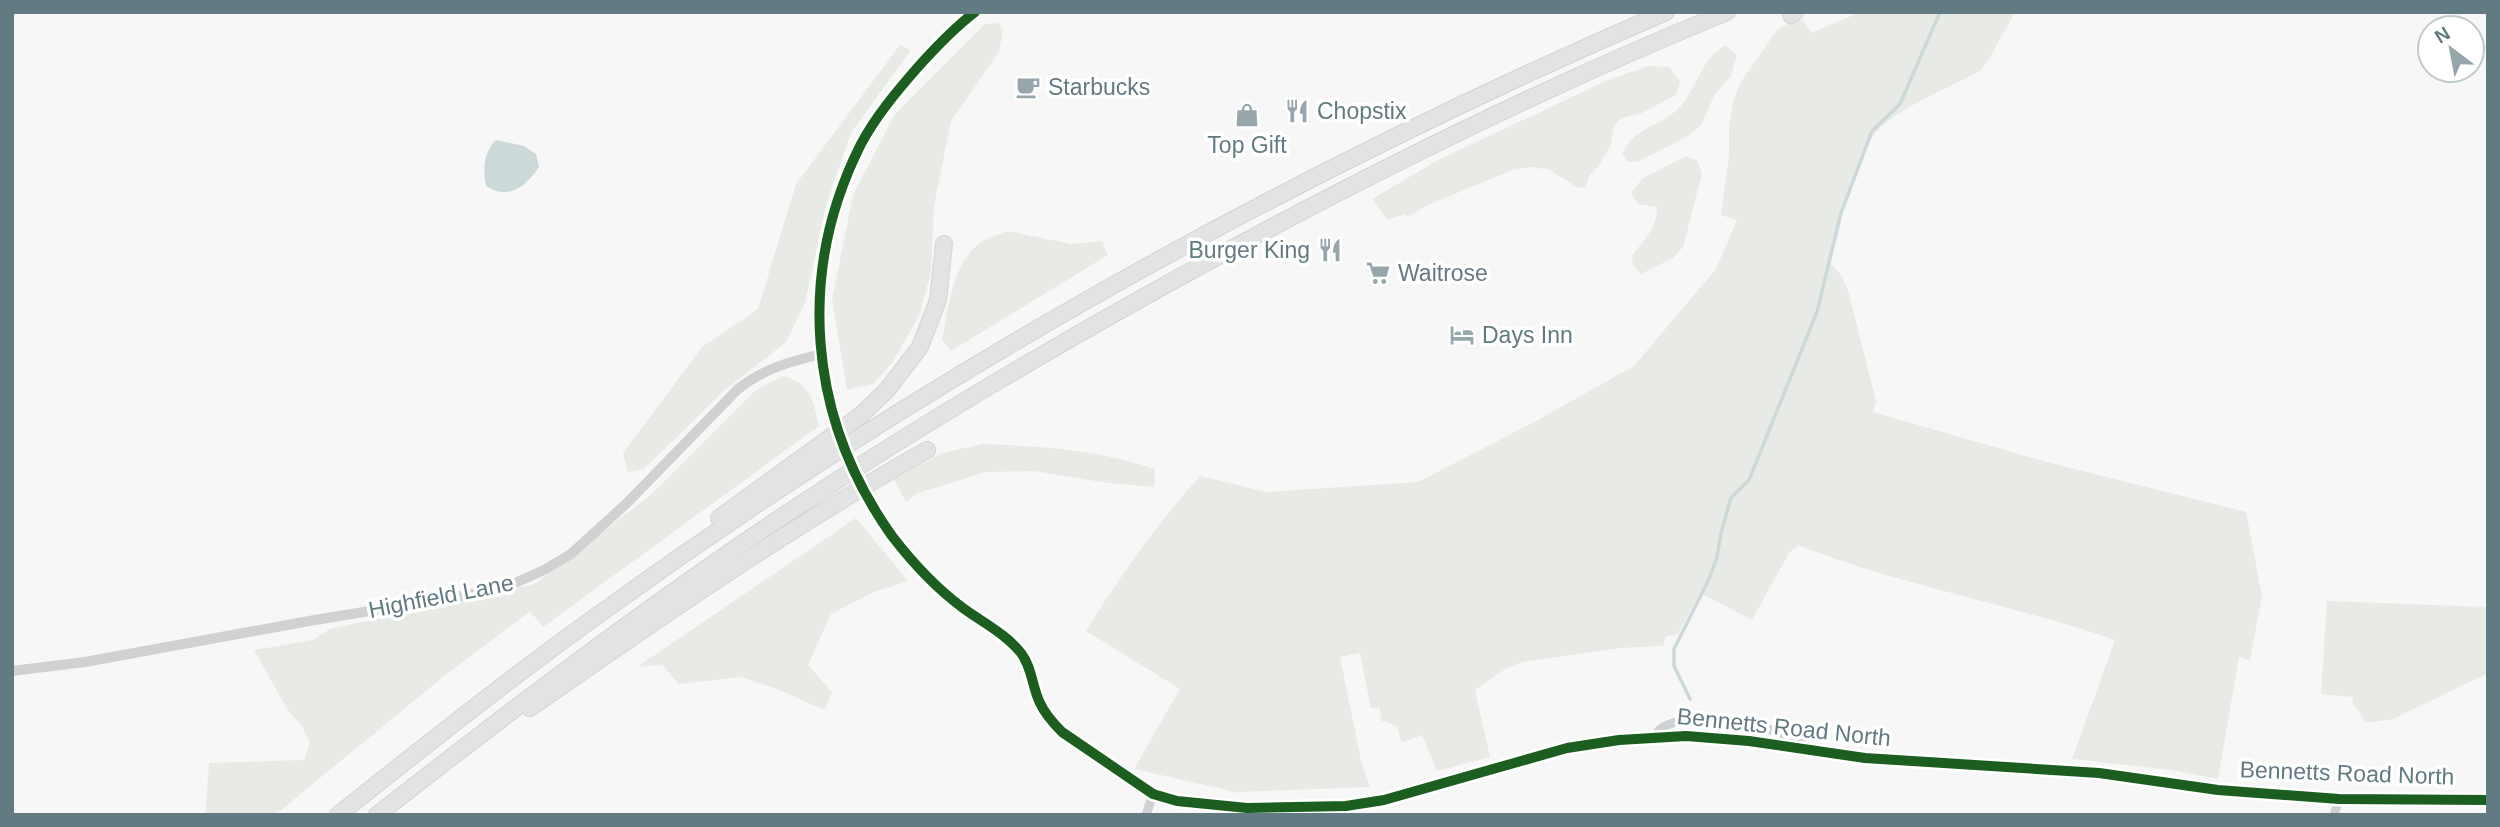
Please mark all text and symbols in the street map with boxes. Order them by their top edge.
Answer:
north arrow [2416,14,2486,84]
text: N [2431,22,2454,48]
cafe icon: Starbucks [1014,73,1042,101]
place label: Starbucks [1048,74,1150,100]
restaurant icon: Chopstix [1283,97,1311,125]
place label: Chopstix [1317,98,1407,124]
shop icon: Top Gift [1233,101,1261,129]
place label: Top Gift [1207,132,1287,158]
restaurant icon: Burger King [1316,236,1344,264]
place label: Burger King [1189,237,1310,263]
supermarket icon: Waitrose [1364,259,1392,287]
place label: Waitrose [1398,260,1488,286]
hotel icon: Days Inn [1448,321,1476,349]
place label: Days Inn [1482,322,1573,348]
street label: Highfield Lane [366,569,516,623]
street label: Bennetts Road North [1676,703,1892,751]
street label: Bennetts Road North [2239,756,2455,790]

